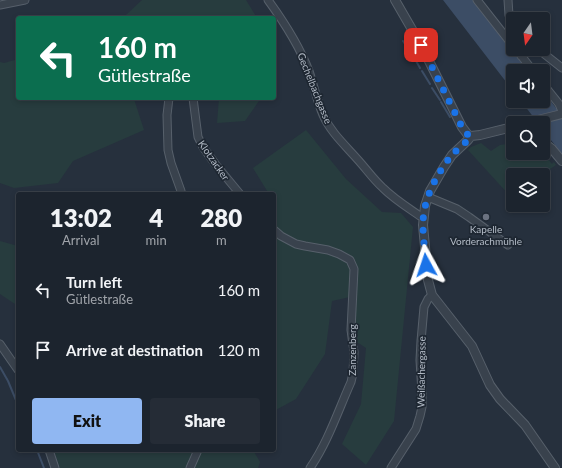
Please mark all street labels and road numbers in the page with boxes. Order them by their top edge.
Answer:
street label: Gechelbachgasse [295,51,335,125]
street label: Klotzacker [196,138,232,183]
street label: Zanzenberg [346,324,358,376]
street label: Weißachergasse [414,336,428,408]

